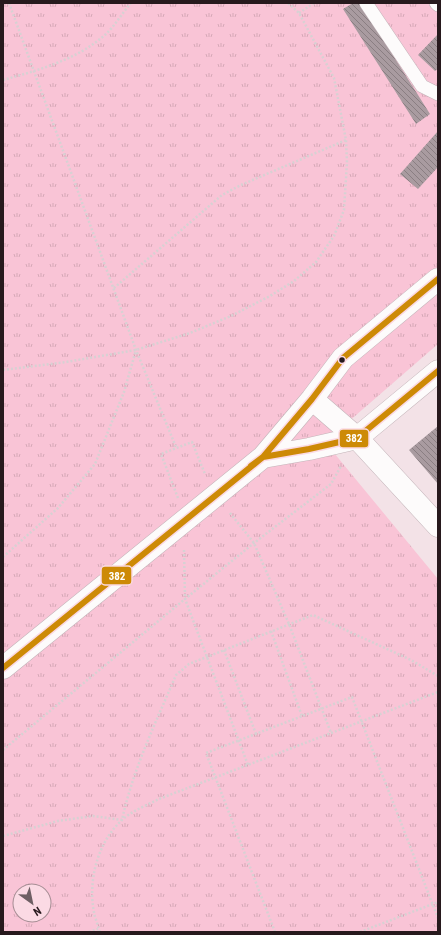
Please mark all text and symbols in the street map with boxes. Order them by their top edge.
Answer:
unlabelled marker [337,355,347,365]
line badge: 382 [339,429,369,448]
text: 382 [346,432,363,445]
line badge: 382 [101,566,132,585]
text: 382 [109,570,126,583]
north arrow [12,883,52,923]
text: N [31,904,44,918]

